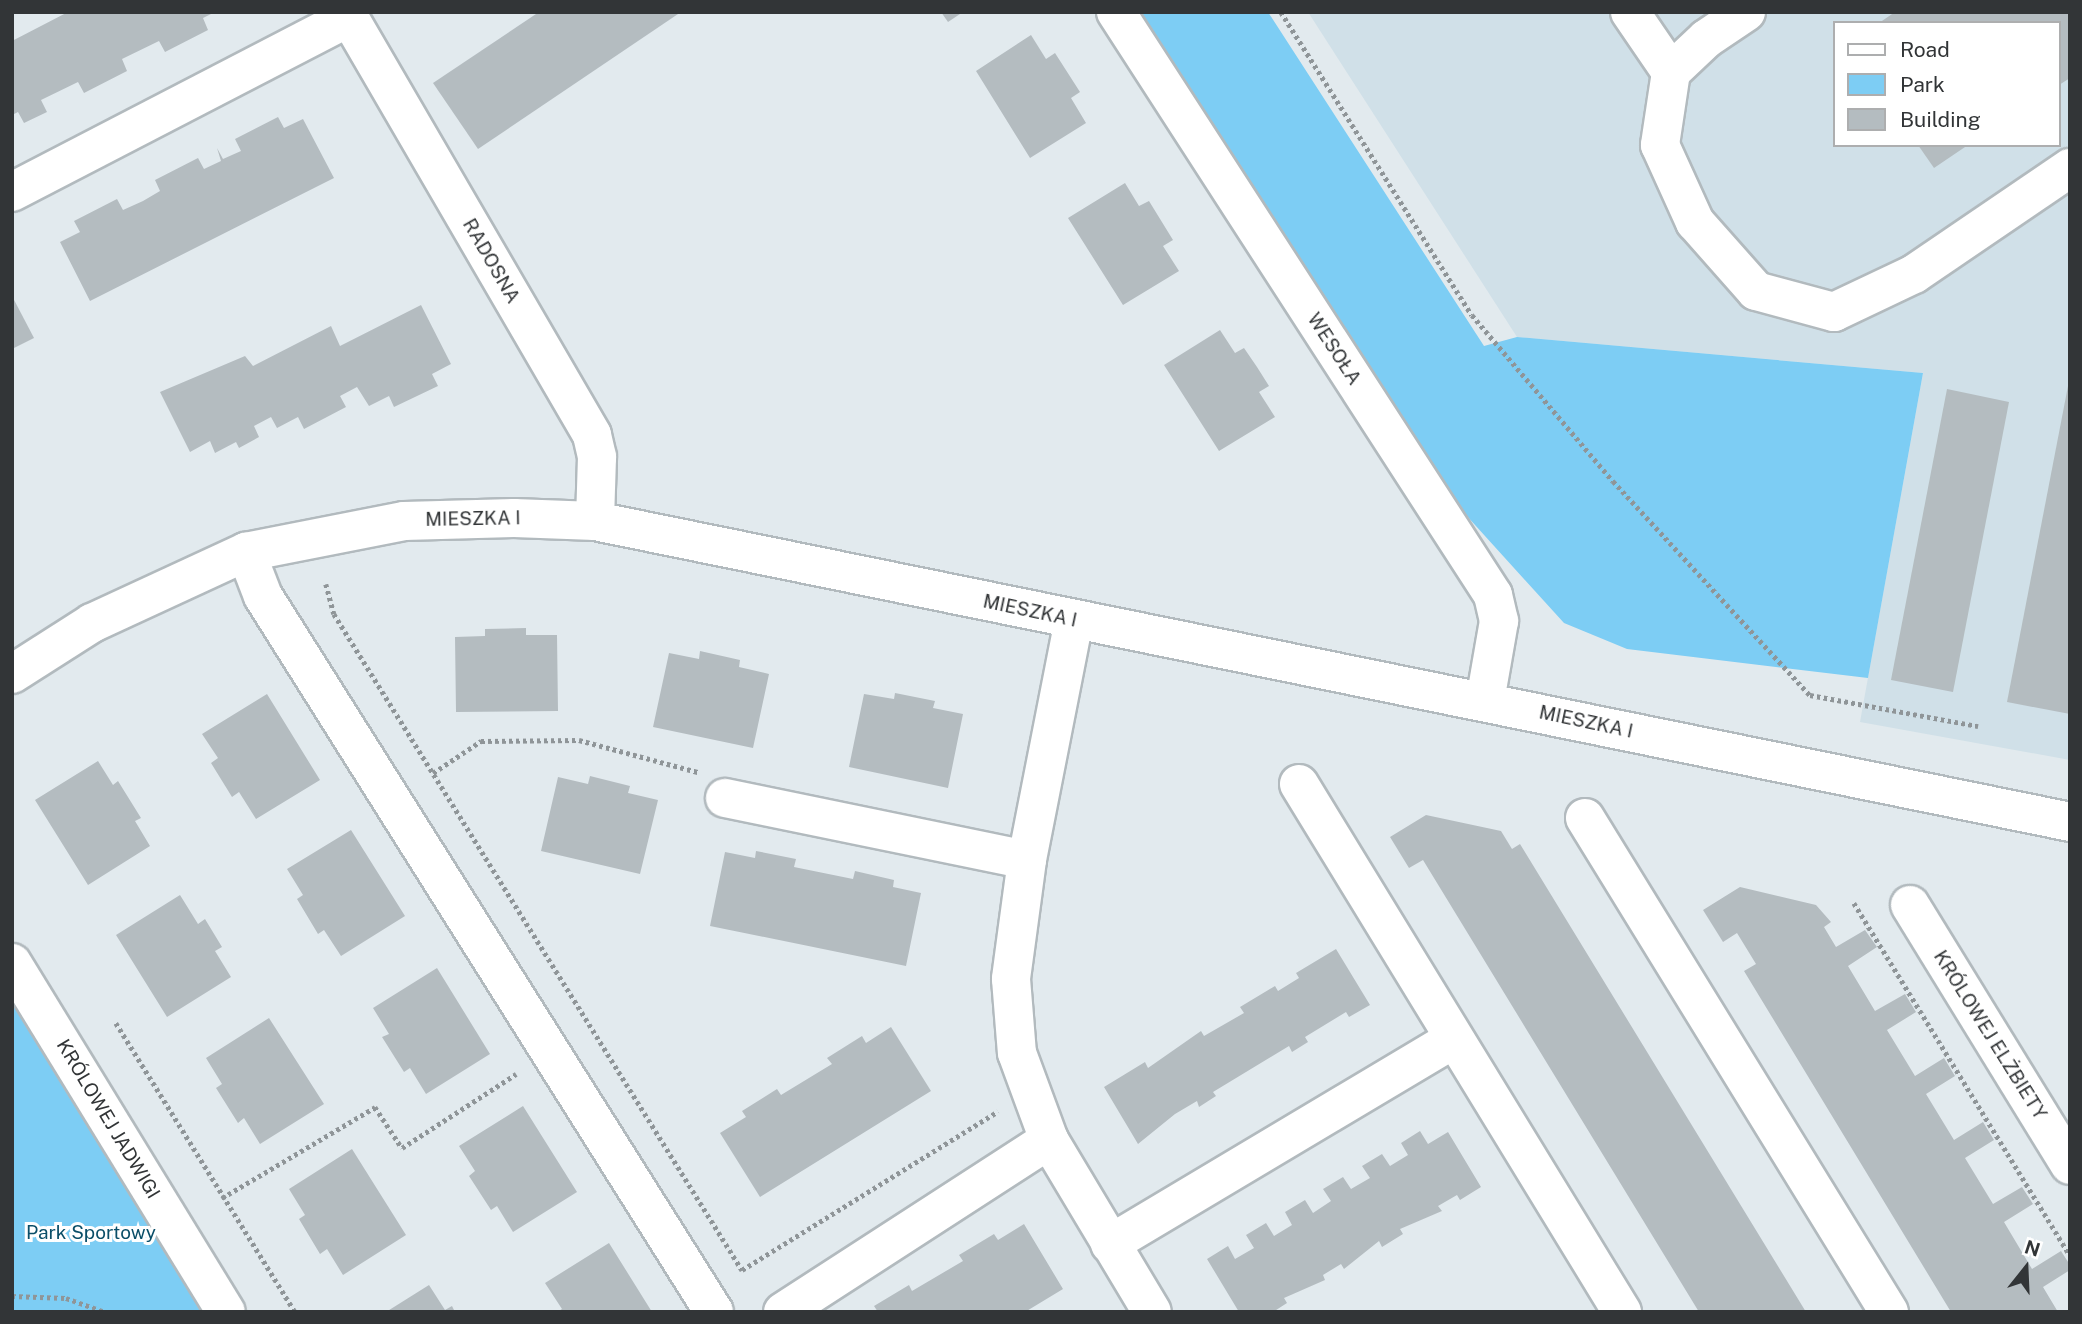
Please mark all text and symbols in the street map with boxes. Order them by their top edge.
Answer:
legend [1834,21,2061,147]
text: Road [1900,37,1950,62]
text: Park [1900,72,1945,97]
text: Building [1900,107,1981,132]
street label: RADOSNA [458,215,524,307]
street label: WESOŁA [1302,309,1366,389]
street label: MIESZKA I [425,507,521,531]
street label: MIESZKA I [981,590,1079,632]
street label: MIESZKA I [1537,701,1635,743]
street label: KRÓLOWEJ ELŻBIETY [1929,946,2051,1124]
street label: KRÓLOWEJ JADWIGI [51,1035,165,1203]
park label: Park Sportowy [26,1222,156,1244]
north arrow [1991,1233,2061,1303]
text: N [2022,1235,2043,1261]

